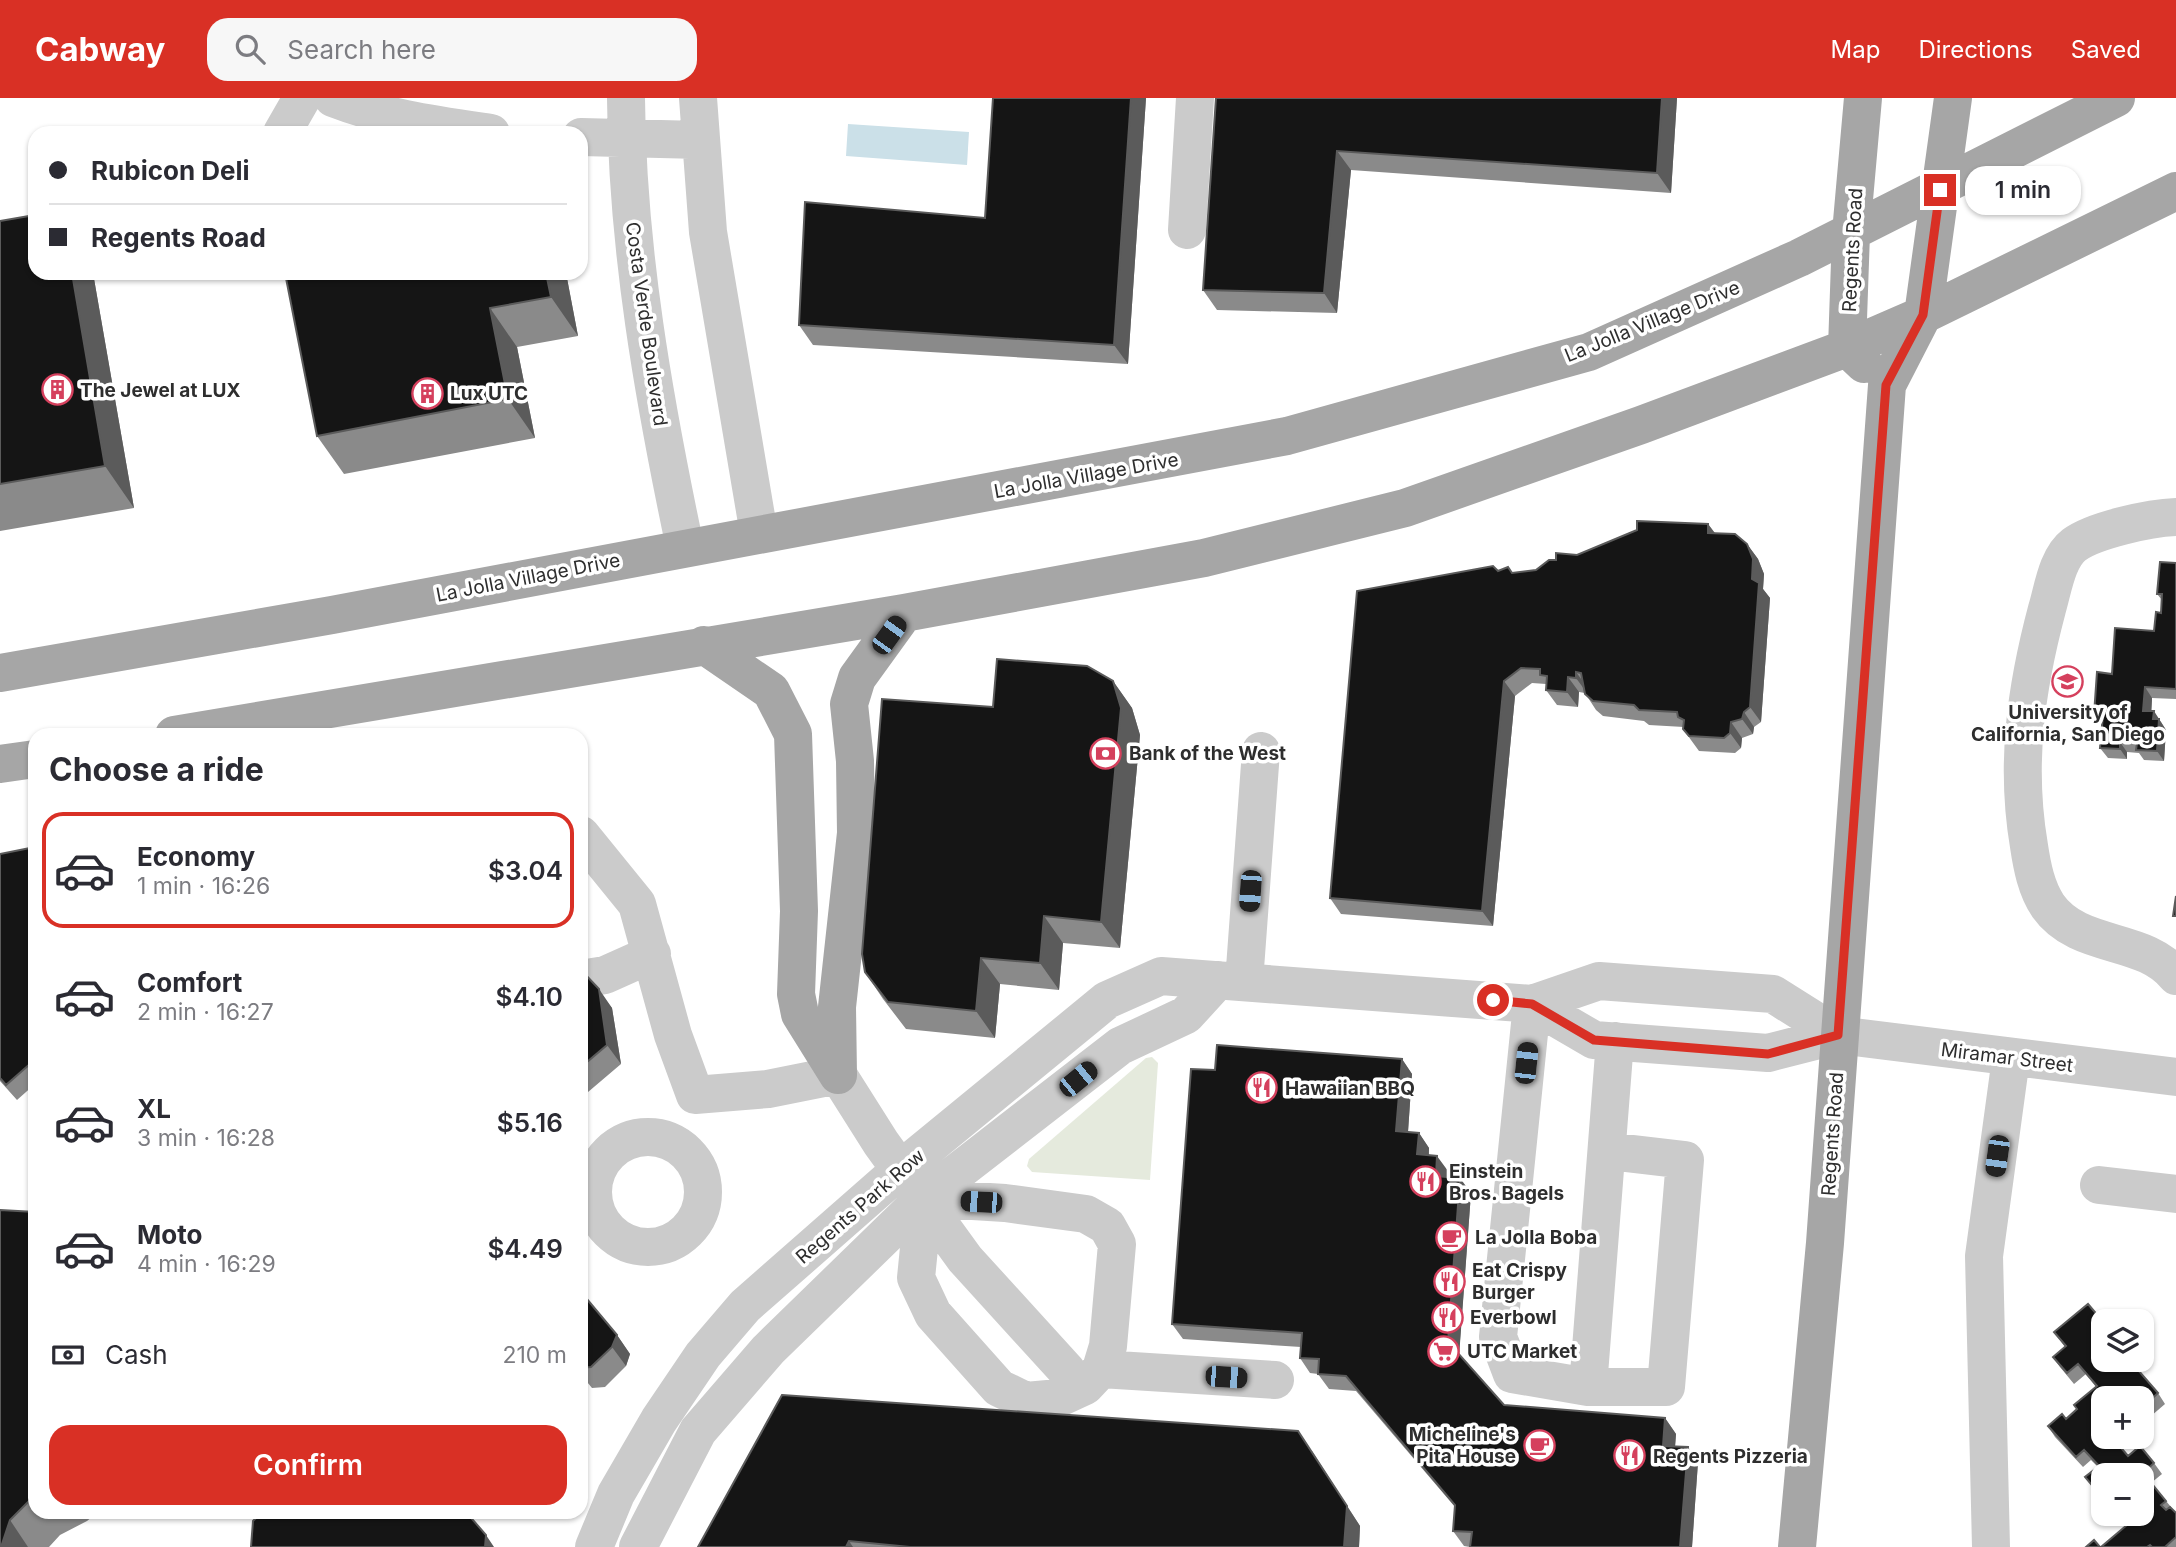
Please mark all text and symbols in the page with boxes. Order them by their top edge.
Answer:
search box [207,18,697,81]
text: Cabway [35,29,165,69]
icon: search [231,30,269,68]
text: Search here [287,34,436,65]
text: Map [1831,35,1880,64]
text: Directions [1918,35,2033,64]
text: Saved [2071,35,2141,64]
text: Rubicon Deli [91,155,250,186]
callout: 1 min [1965,166,2080,214]
route end [1924,174,1956,206]
text: 1 min [1995,176,2051,204]
street label: Regents Road [1838,187,1867,313]
street label: Costa Verde Boulevard [621,221,672,428]
text: Regents Road [91,222,266,253]
street label: La Jolla Village Drive [1561,276,1743,367]
building icon: The Jewel at LUX [40,373,74,407]
building icon: Lux UTC [410,376,444,410]
place label: The Jewel at LUX [80,379,241,402]
place label: Lux UTC [450,382,528,405]
street label: La Jolla Village Drive [992,448,1180,503]
street label: La Jolla Village Drive [434,548,622,607]
car [869,612,910,658]
school or university icon: University of California, San Diego [2051,664,2085,698]
place label: University of California, San Diego [1971,701,2165,746]
bank icon: Bank of the West [1089,736,1123,770]
place label: Bank of the West [1129,742,1286,765]
text: Choose a ride [49,750,264,789]
icon: car [53,839,116,902]
text: Economy [137,841,255,872]
text: $3.04 [488,855,563,886]
car [1239,869,1262,913]
text: 1 min · 16:26 [137,872,270,900]
icon: car [53,965,116,1028]
text: Comfort [137,967,242,998]
text: $4.10 [496,981,563,1012]
route start [1477,984,1509,1016]
text: 2 min · 16:27 [137,998,274,1026]
street label: Miramar Street [1940,1038,2074,1077]
car [1514,1041,1539,1085]
car [1056,1058,1101,1100]
restaurant icon: Hawaiian BBQ [1245,1071,1279,1105]
street label: Regents Road [1817,1071,1848,1197]
place label: Hawaiian BBQ [1285,1077,1415,1100]
icon: car [53,1091,116,1154]
text: XL [137,1093,171,1124]
text: $5.16 [497,1107,563,1138]
text: 3 min · 16:28 [137,1124,275,1152]
car [1984,1134,2011,1178]
street label: Regents Park Row [791,1144,929,1269]
place label: Einstein Bros. Bagels [1449,1160,1564,1205]
restaurant icon: Einstein Bros. Bagels [1409,1165,1443,1199]
car [960,1190,1003,1214]
icon: car [53,1217,116,1280]
text: Moto [137,1219,202,1250]
cafe icon: La Jolla Boba [1435,1220,1469,1254]
place label: La Jolla Boba [1475,1226,1597,1249]
text: $4.49 [487,1233,563,1264]
text: 4 min · 16:29 [137,1250,276,1278]
place label: Eat Crispy Burger [1472,1259,1567,1304]
restaurant icon: Eat Crispy Burger [1432,1264,1466,1298]
restaurant icon: Everbowl [1430,1300,1464,1334]
place label: Everbowl [1470,1306,1557,1329]
map controls [2091,1309,2154,1526]
button: layers [2091,1309,2154,1372]
supermarket icon: UTC Market [1427,1334,1461,1368]
icon: cash [49,1336,87,1374]
text: Cash [105,1339,168,1370]
place label: UTC Market [1467,1340,1577,1363]
text: 210 m [502,1341,567,1369]
car [1205,1365,1248,1389]
button: + [2091,1386,2154,1449]
place label: Micheline's Pita House [1409,1423,1516,1468]
button: Confirm [49,1425,567,1505]
cafe icon: Micheline's Pita House [1522,1428,1556,1462]
restaurant icon: Regents Pizzeria [1613,1439,1647,1473]
place label: Regents Pizzeria [1653,1445,1808,1468]
button: − [2091,1463,2154,1526]

